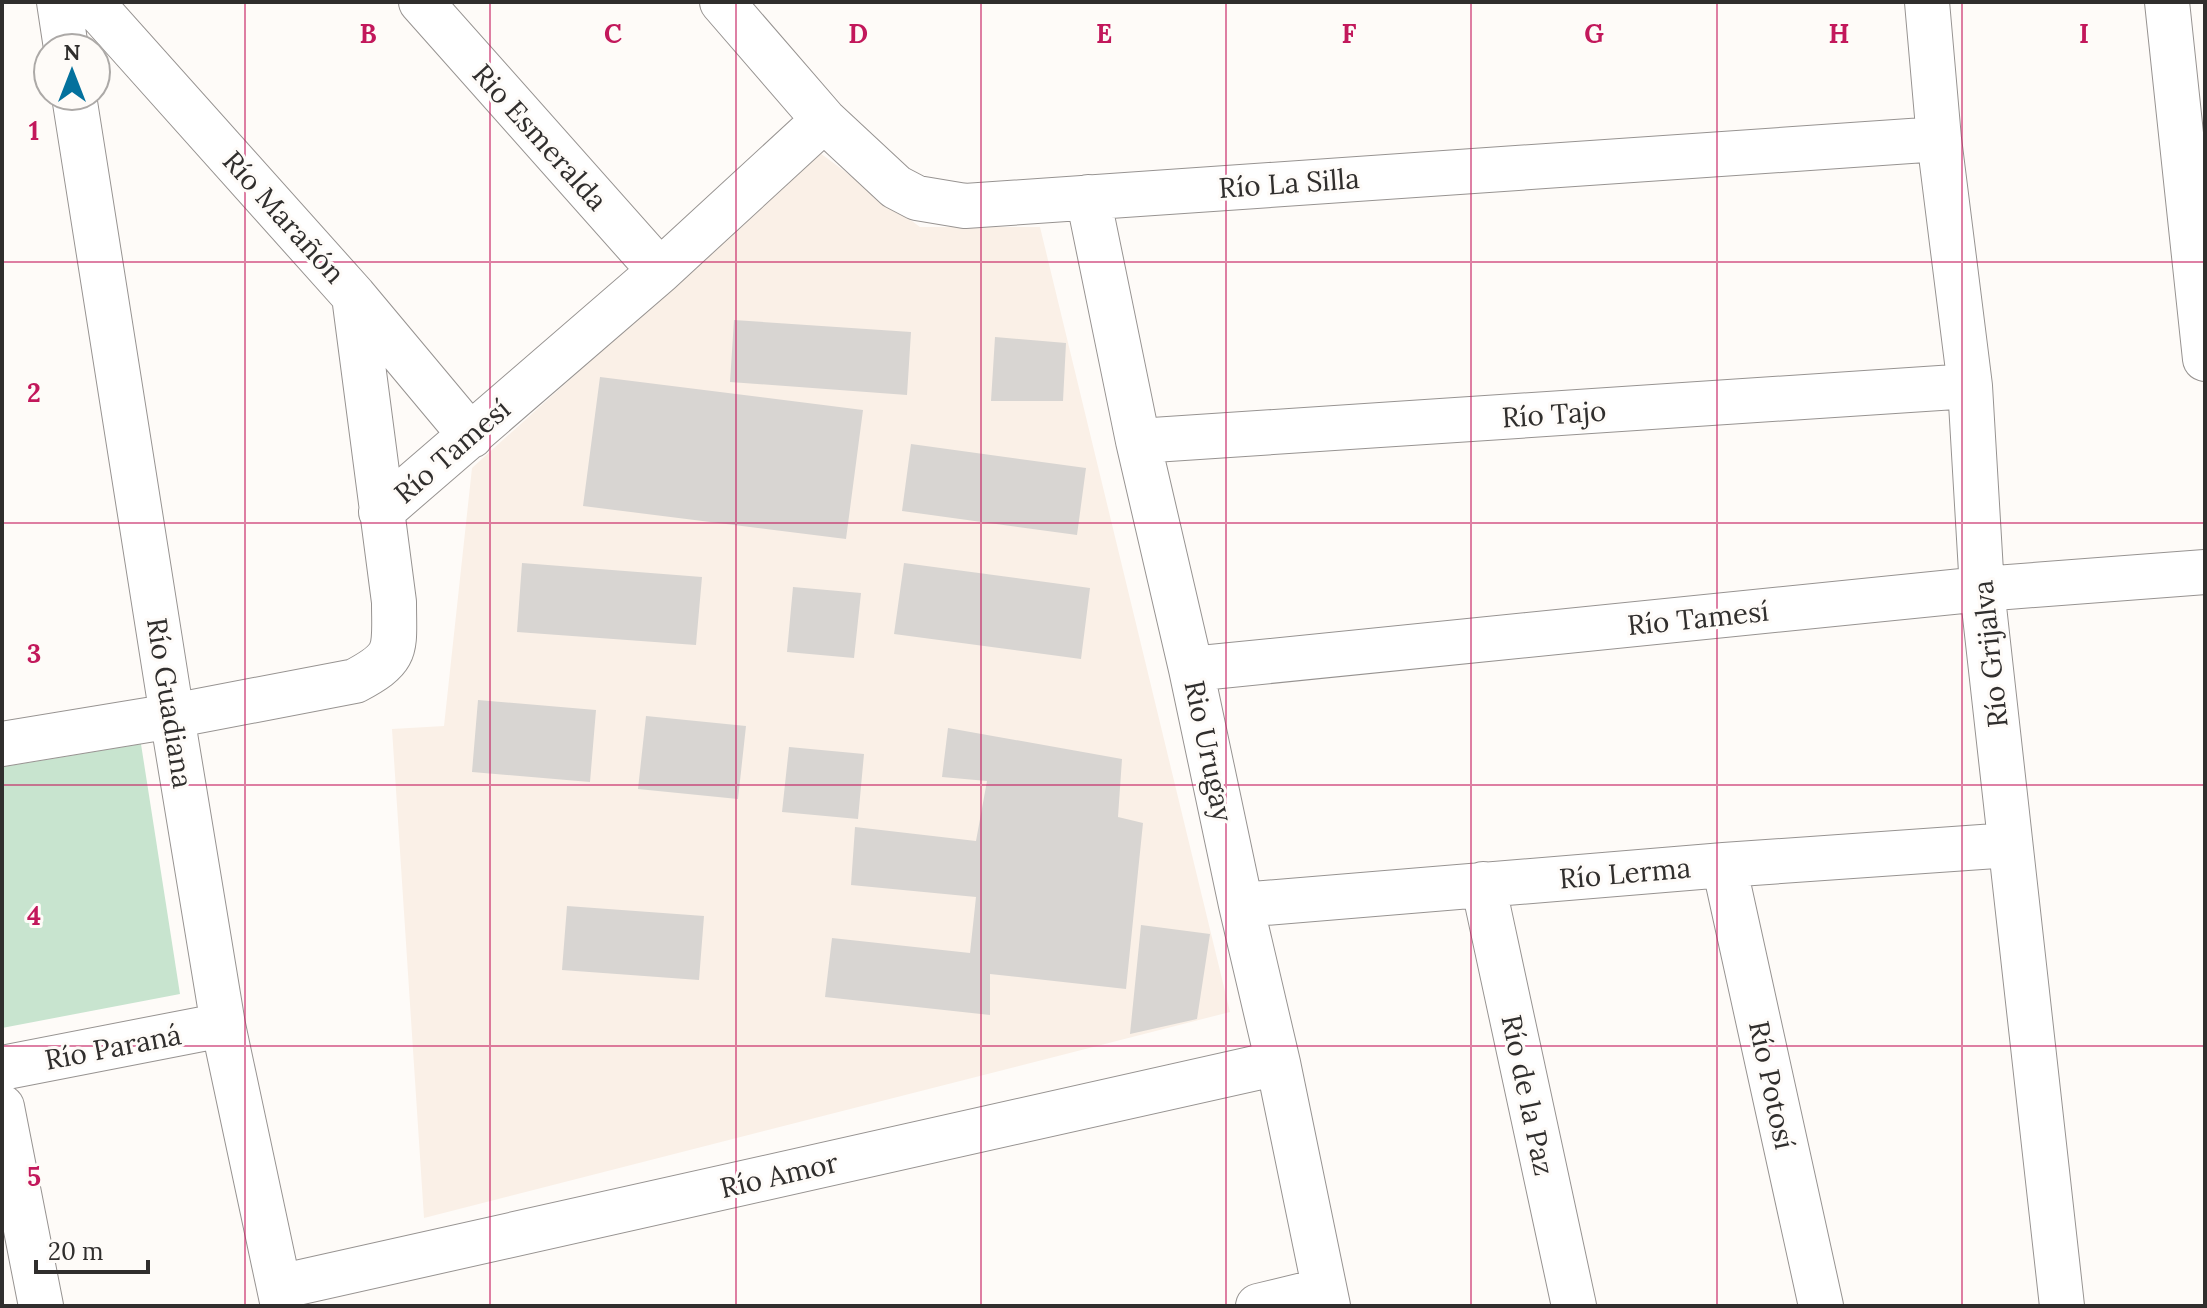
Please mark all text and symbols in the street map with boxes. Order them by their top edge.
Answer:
text: B [359,17,377,50]
text: C [604,17,622,50]
text: D [848,17,868,50]
text: E [1096,17,1112,50]
text: F [1342,17,1357,50]
text: G [1584,17,1604,50]
text: H [1829,17,1849,50]
text: I [2079,17,2089,50]
north arrow [32,32,112,112]
text: N [63,38,81,66]
street label: Rio Esmeralda [465,56,615,218]
text: 1 [29,114,39,147]
street label: Río Marañón [215,143,353,291]
street label: Río La Silla [1217,160,1361,206]
text: 2 [27,376,41,409]
street label: Río Tamesí [387,391,517,511]
street label: Río Tajo [1501,392,1607,436]
street label: Río Grijalva [1964,578,2016,730]
street label: Río Tamesí [1626,593,1770,643]
street label: Río Guadiana [139,615,201,791]
text: 3 [27,637,41,670]
street label: Rio Urugay [1176,677,1242,825]
street label: Río Lerma [1558,849,1692,897]
text: 4 [27,899,41,932]
street label: Río de la Paz [1493,1011,1563,1179]
street label: Río Paraná [42,1016,184,1078]
street label: Río Potosí [1741,1018,1803,1152]
street label: Río Amor [716,1144,842,1206]
text: 5 [27,1160,41,1193]
scale bar [36,1224,148,1274]
text: 20 m [48,1236,104,1267]

